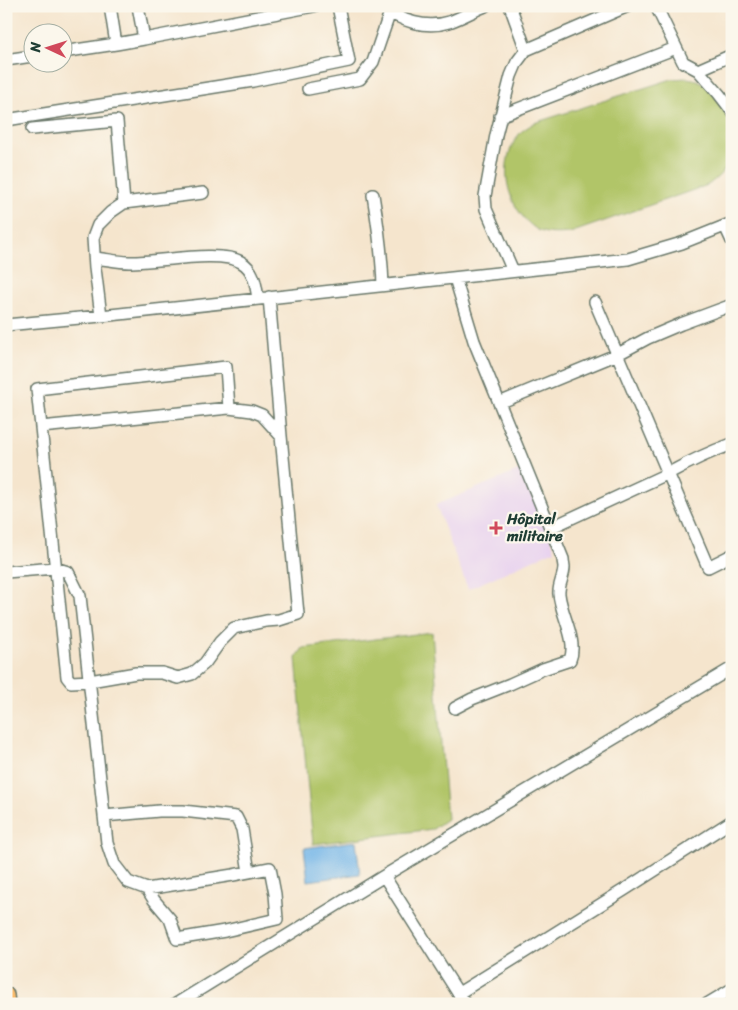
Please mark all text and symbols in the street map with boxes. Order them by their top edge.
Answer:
north arrow [22,22,72,72]
text: N [23,41,48,54]
place label: Hôpital militaire [506,506,563,549]
marker: Hôpital militaire [489,521,503,535]

